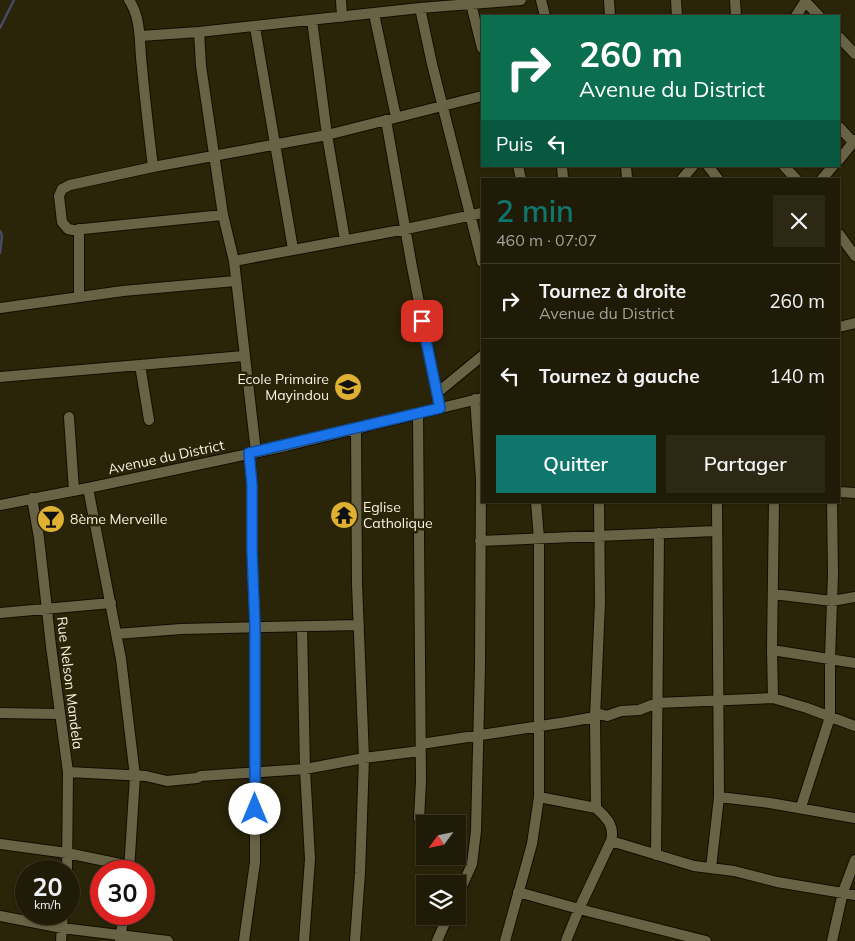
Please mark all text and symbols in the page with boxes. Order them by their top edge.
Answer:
text: 260 m [579,32,683,76]
icon: right [496,35,561,100]
text: Avenue du District [579,75,765,103]
icon: left [543,130,571,158]
text: Puis [496,132,533,156]
text: 2 min [496,192,574,230]
button: close [773,195,825,247]
text: 460 m · 07:07 [496,230,597,250]
text: Tournez à droite [539,279,686,303]
icon: right [496,287,524,315]
text: 260 m [769,289,825,313]
pin [401,300,443,342]
text: Avenue du District [539,303,674,323]
icon: arrive [408,307,436,335]
icon: left [496,362,524,390]
text: Tournez à gauche [539,364,700,388]
text: 140 m [769,364,825,388]
place label: Ecole Primaire Mayindou [237,370,329,404]
school or university icon: Ecole Primaire Mayindou [333,372,363,402]
button: Quitter [496,435,656,493]
button: Partager [666,435,825,493]
street label: Avenue du District [106,436,226,478]
place label: Eglise Catholique [363,498,433,532]
temple icon: Eglise Catholique [329,500,359,530]
bar icon: 8ème Merveille [36,504,66,534]
place label: 8ème Merveille [70,510,167,528]
street label: Rue Nelson Mandela [53,616,87,750]
position arrow [228,782,280,834]
north arrow [416,815,466,865]
map controls [416,815,466,925]
speed limit sign: 30 [90,860,155,925]
text: 20 [32,871,63,902]
button: layers [416,875,466,925]
text: km/h [34,897,61,912]

